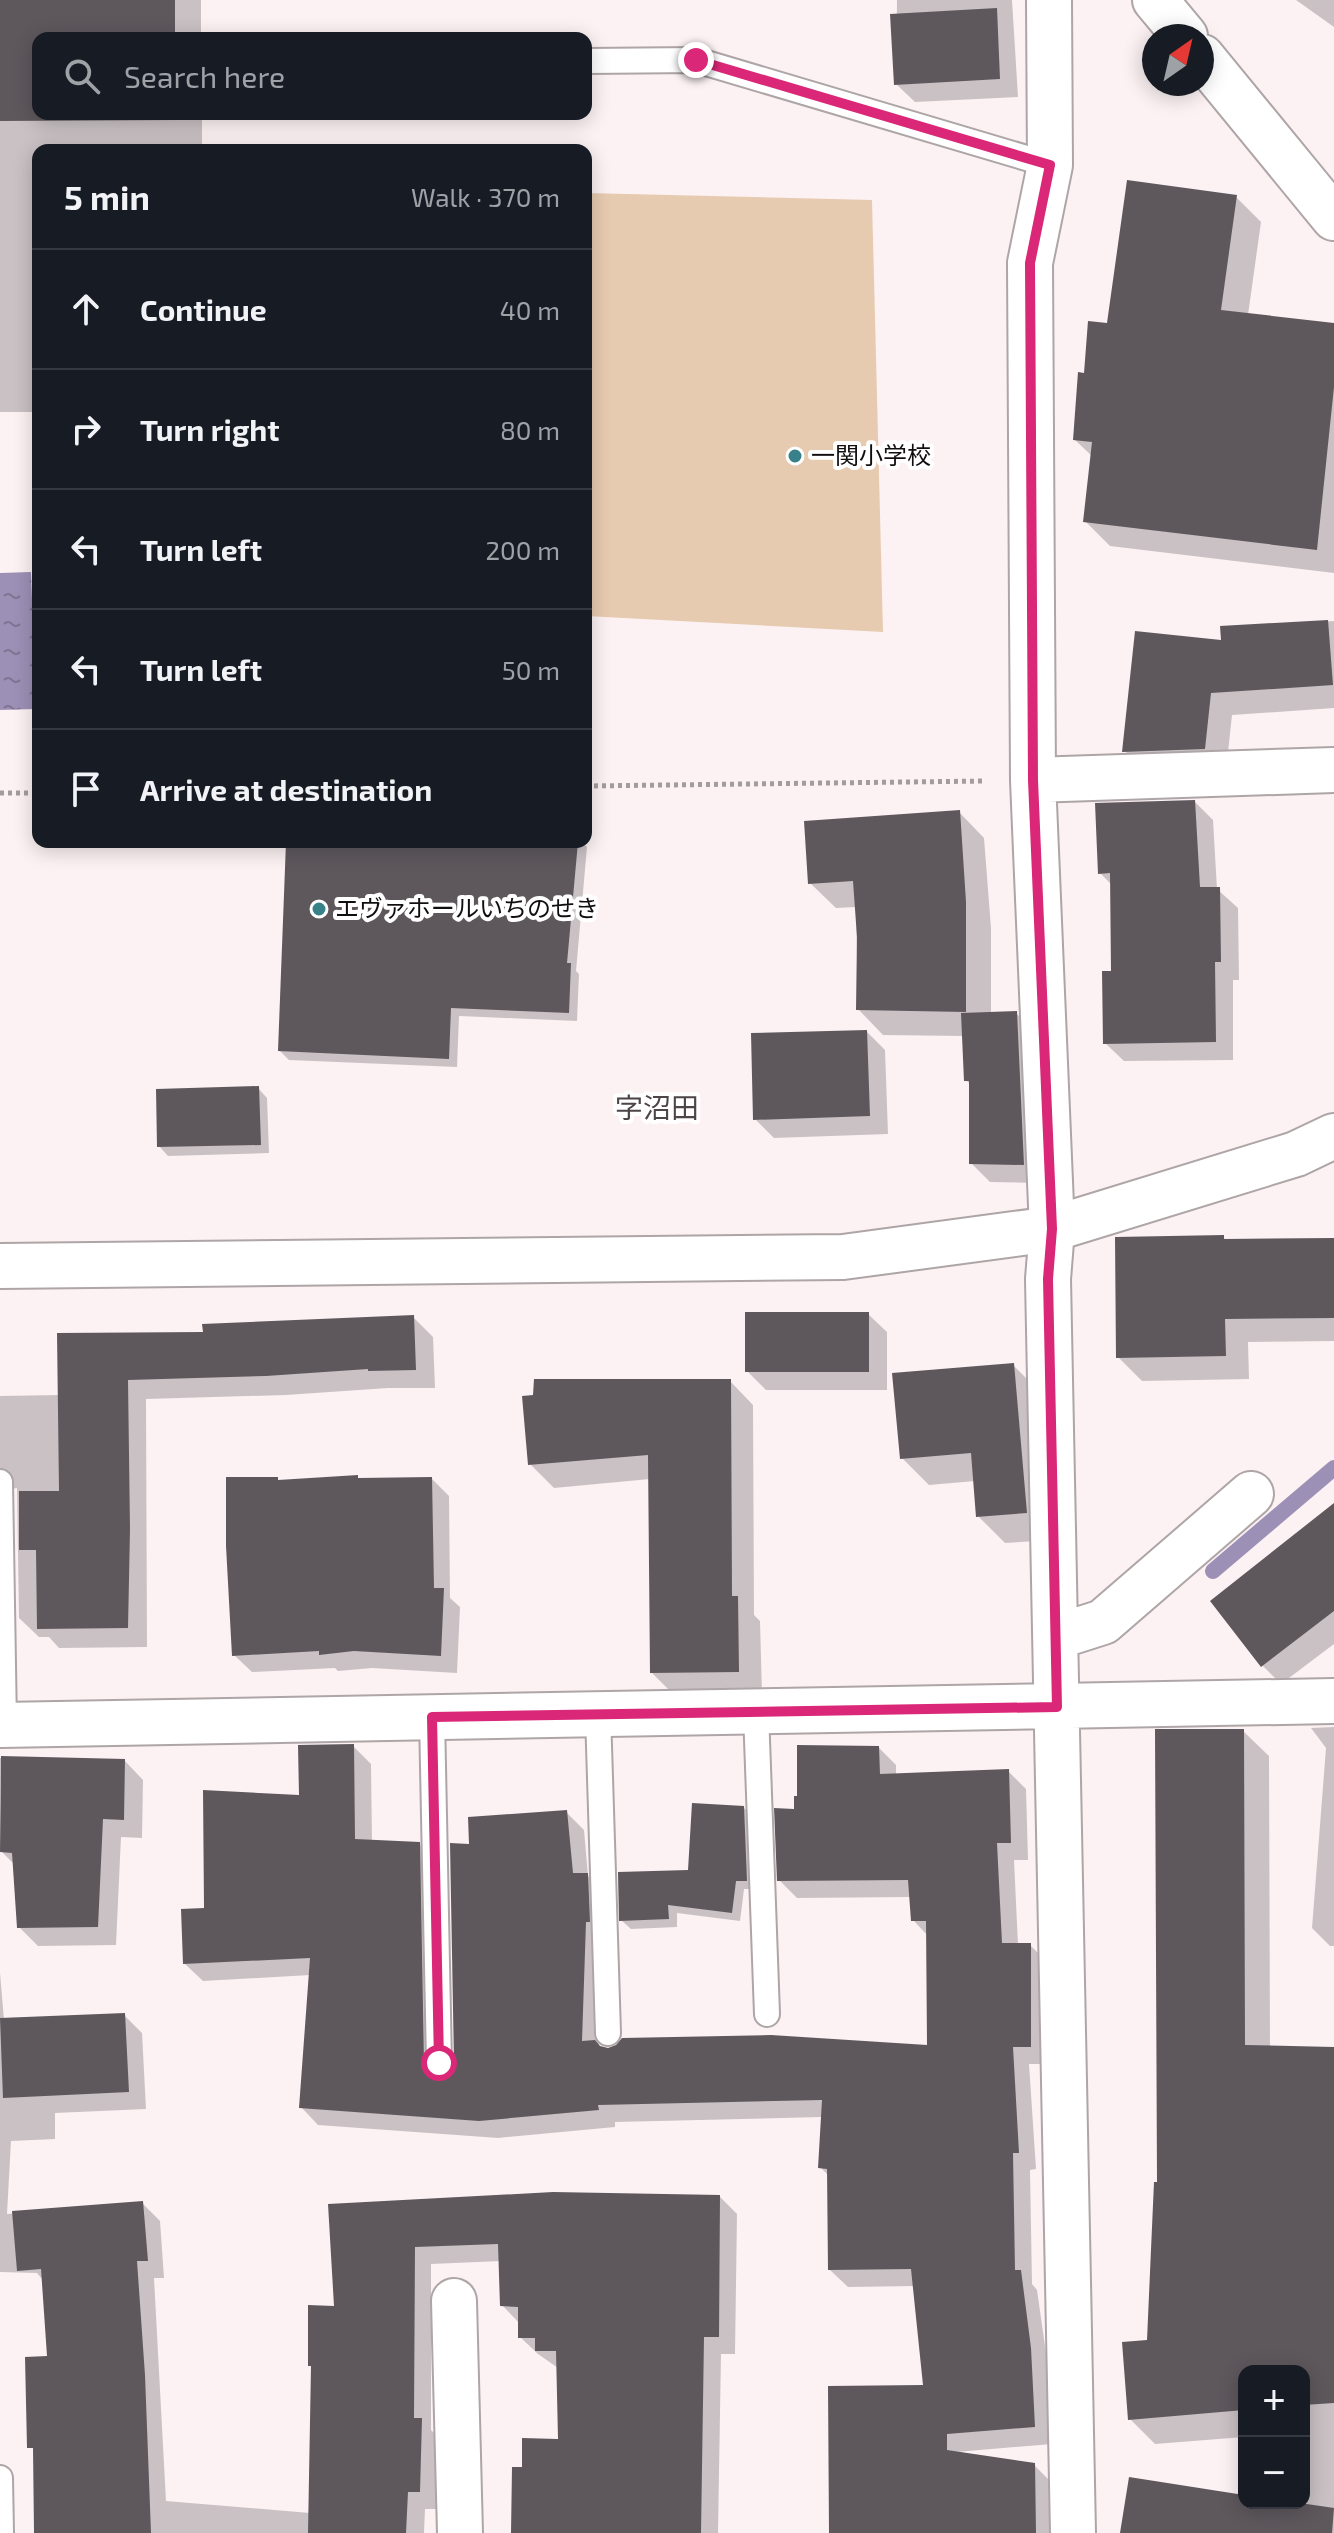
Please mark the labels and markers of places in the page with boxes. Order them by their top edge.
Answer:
place label: 一関小学校 [811,440,931,469]
marker: 一関小学校 [786,447,804,465]
place label: エヴァホールいちのせき [335,893,599,922]
marker: エヴァホールいちのせき [310,900,328,918]

